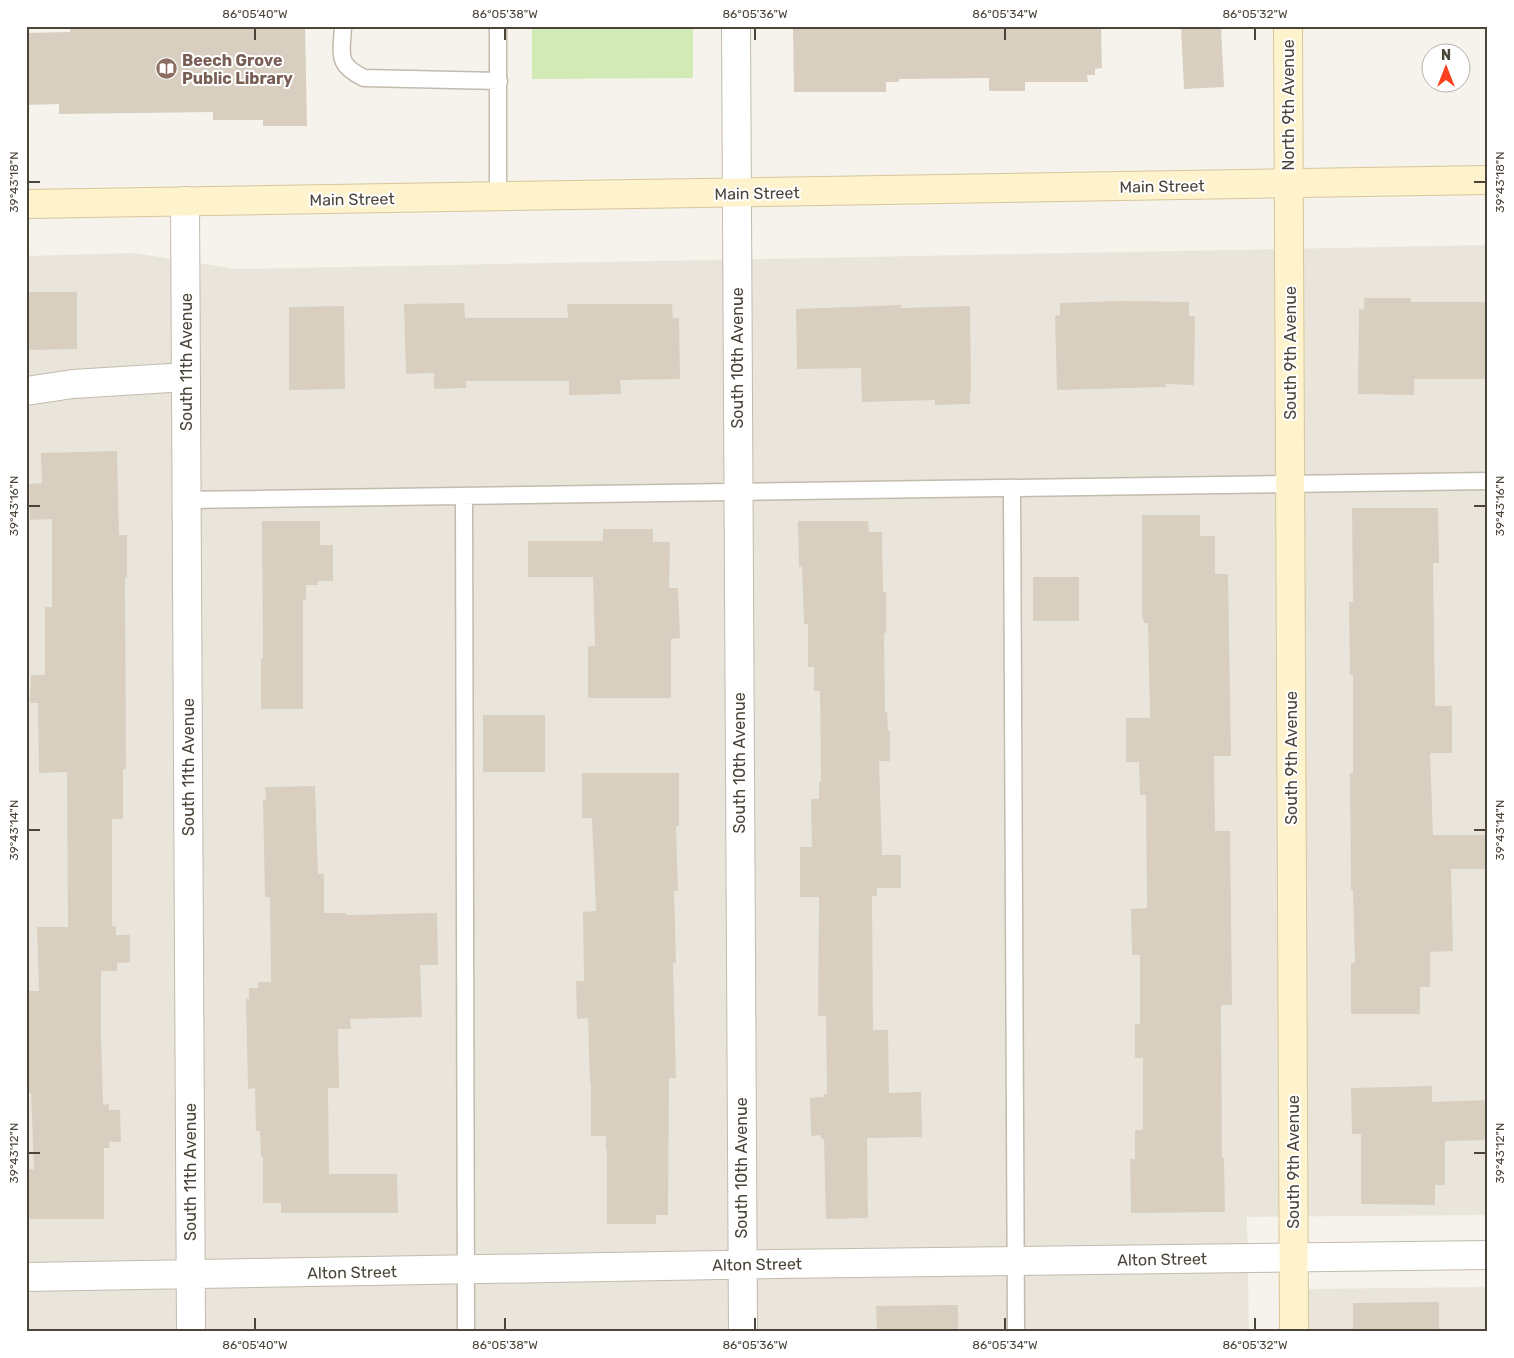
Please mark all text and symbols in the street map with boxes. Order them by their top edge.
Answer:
text: 86°05'40"W [222,7,288,21]
text: 86°05'38"W [472,7,538,21]
text: 86°05'36"W [722,7,788,21]
text: 86°05'34"W [972,7,1038,21]
text: 86°05'32"W [1222,7,1288,21]
street label: North 9th Avenue [1279,39,1298,171]
north arrow [1422,42,1472,92]
text: N [1441,47,1451,64]
place label: Beech Grove Public Library [182,51,293,88]
library icon: Beech Grove Public Library [154,57,178,81]
text: 39°43'18"N [7,151,21,213]
text: 39°43'18"N [1493,151,1507,213]
street label: Main Street [1119,176,1205,197]
street label: Main Street [714,183,800,204]
street label: Main Street [309,189,395,210]
street label: South 9th Avenue [1281,286,1300,420]
street label: South 10th Avenue [728,287,747,429]
street label: South 11th Avenue [177,293,196,431]
text: 39°43'16"N [7,476,21,536]
text: 39°43'16"N [1493,476,1507,536]
street label: South 9th Avenue [1282,691,1301,825]
street label: South 10th Avenue [730,692,749,834]
street label: South 11th Avenue [179,698,198,836]
text: 39°43'14"N [7,800,21,860]
text: 39°43'14"N [1493,800,1507,860]
street label: South 9th Avenue [1284,1095,1303,1229]
street label: South 10th Avenue [732,1097,751,1239]
street label: South 11th Avenue [181,1103,200,1241]
text: 39°43'12"N [7,1123,21,1183]
text: 39°43'12"N [1493,1123,1507,1183]
street label: Alton Street [1117,1249,1207,1270]
street label: Alton Street [712,1254,802,1275]
street label: Alton Street [307,1262,397,1283]
text: 86°05'40"W [222,1338,288,1352]
text: 86°05'38"W [472,1338,538,1352]
text: 86°05'36"W [722,1338,788,1352]
text: 86°05'34"W [972,1338,1038,1352]
text: 86°05'32"W [1222,1338,1288,1352]

